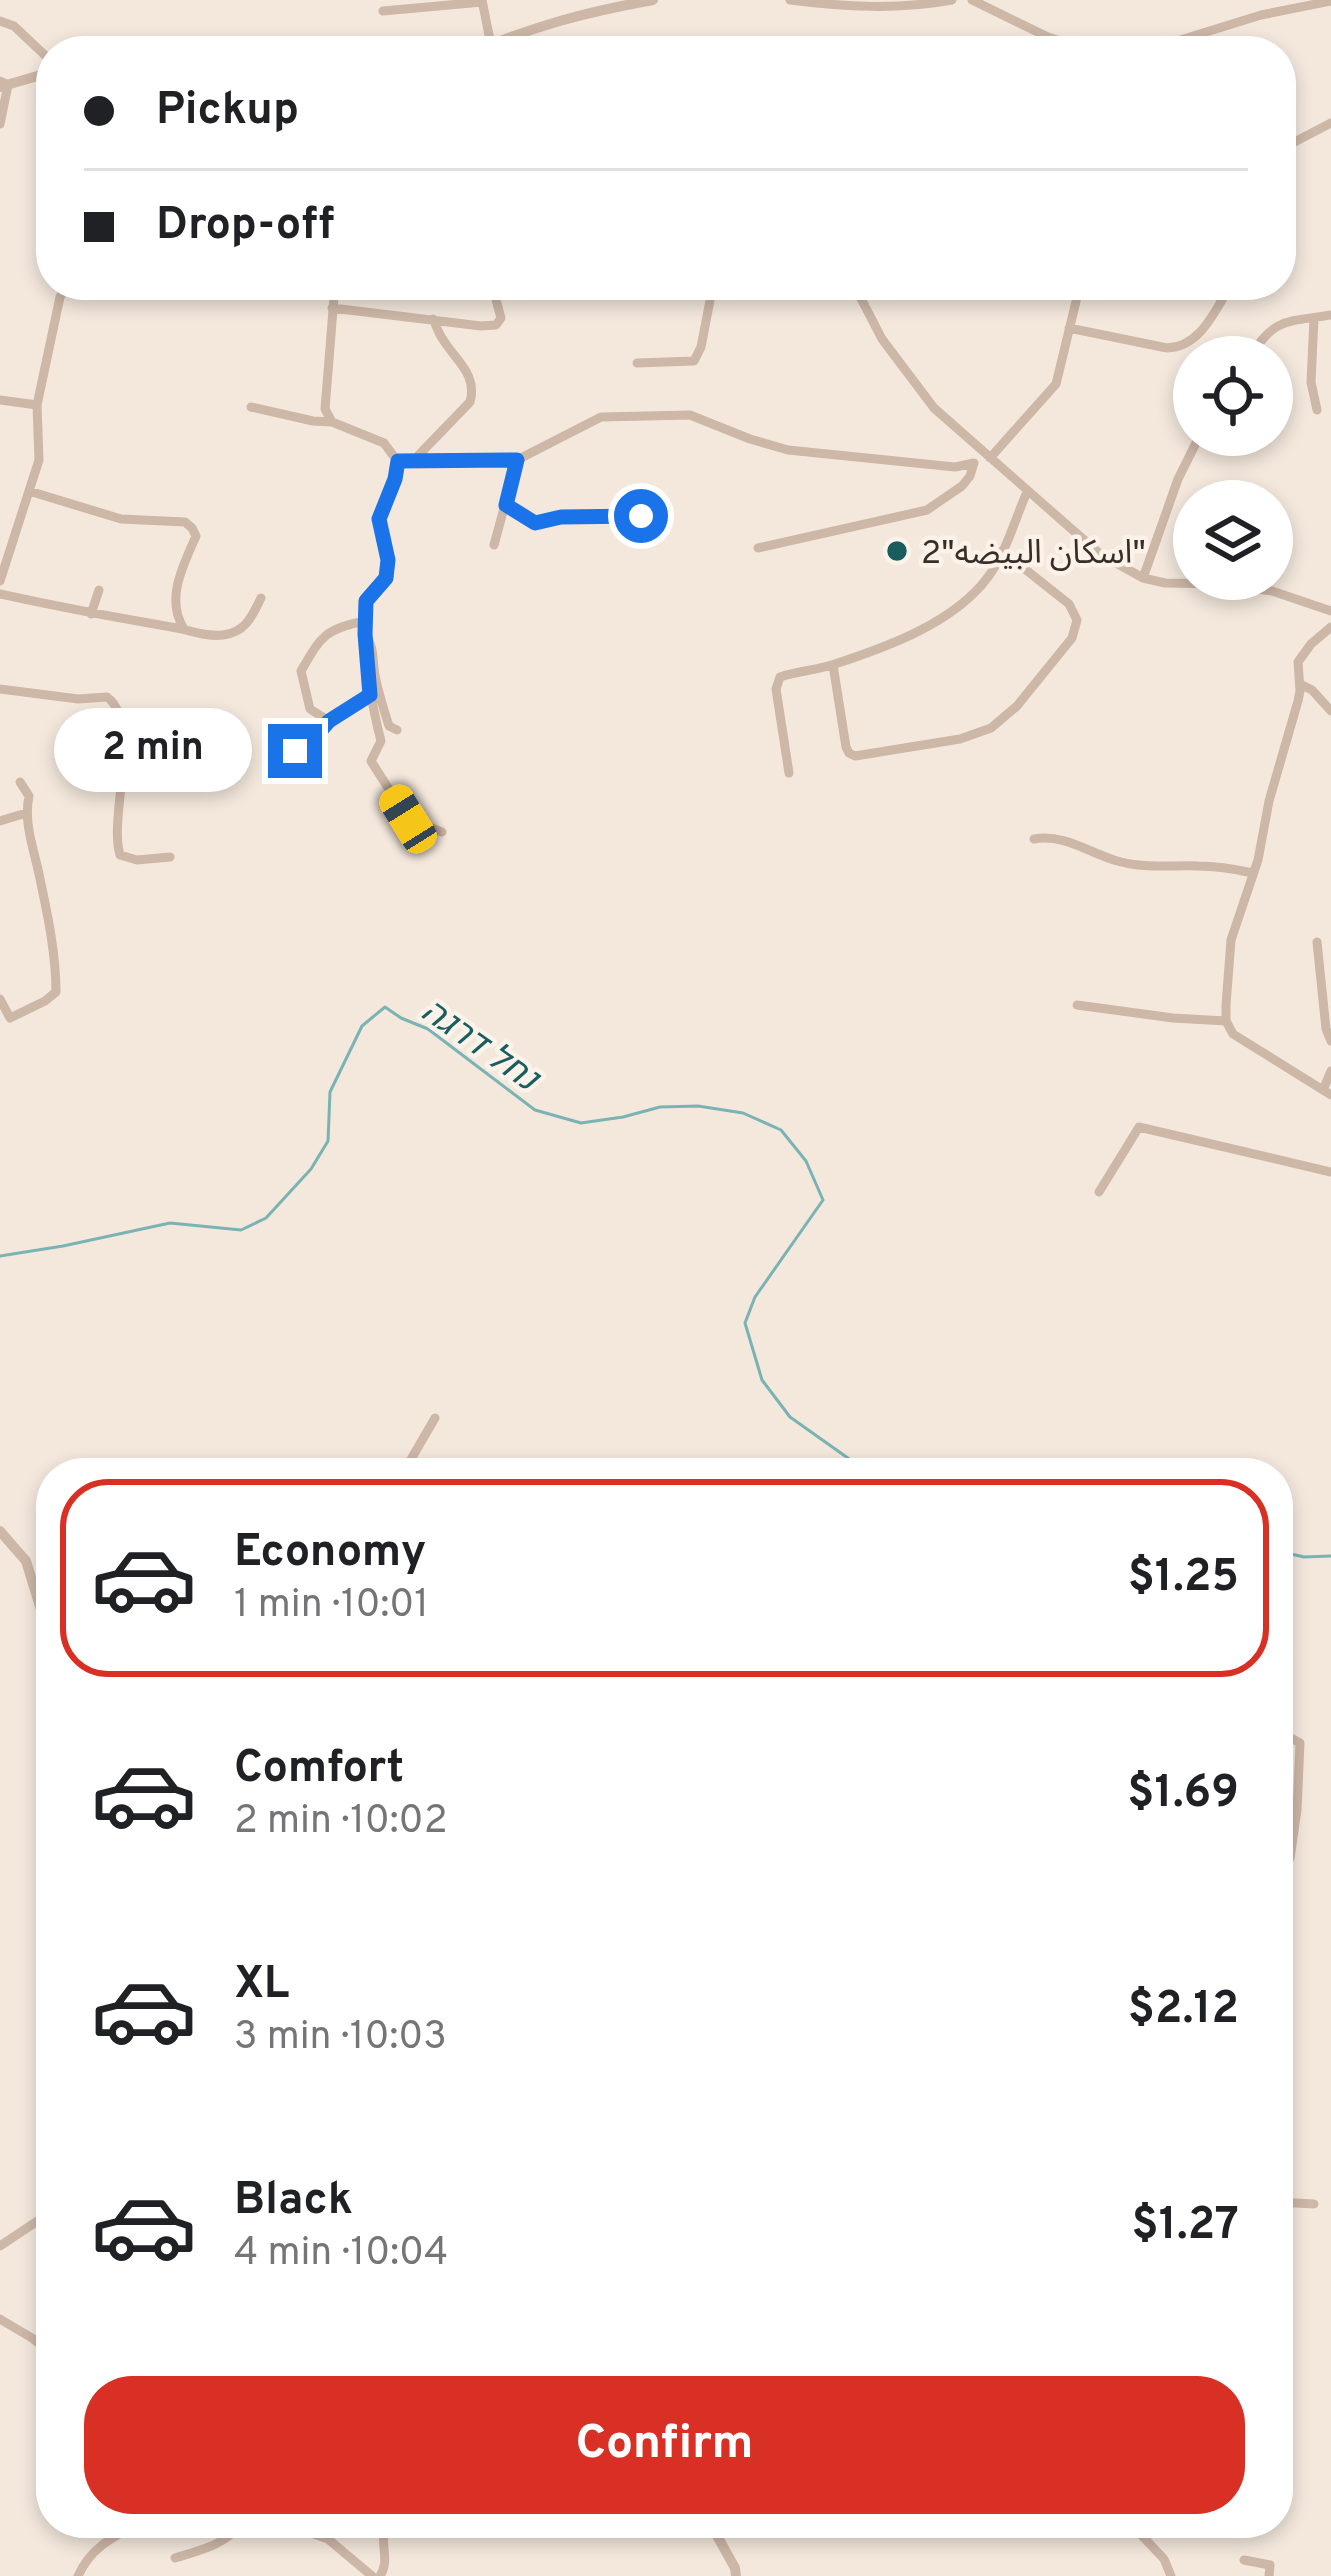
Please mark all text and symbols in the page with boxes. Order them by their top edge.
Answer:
text: Pickup [156,83,299,140]
text: Drop-off [156,198,335,255]
map controls [1173,336,1293,600]
button: locate [1173,336,1293,456]
button: layers [1173,480,1293,600]
route start [614,489,668,543]
place label: اسكان البيضه"2" [921,534,1146,576]
marker: اسكان البيضه"2" [884,538,910,564]
callout: 2 min [55,709,253,793]
route end [268,724,322,778]
text: 2 min [102,725,204,774]
car [374,779,442,859]
water label: נחל דרגה [411,989,549,1105]
icon: car [90,1524,198,1632]
text: Economy [234,1525,426,1582]
text: $1.25 [1128,1550,1239,1607]
text: 1 min · 10:01 [234,1582,429,1631]
icon: car [90,1740,198,1848]
text: Comfort [234,1741,404,1798]
text: $1.69 [1127,1766,1239,1823]
text: 2 min · 10:02 [234,1798,448,1847]
icon: car [90,1956,198,2064]
text: XL [234,1957,289,2014]
text: $2.12 [1128,1982,1239,2039]
text: 3 min · 10:03 [234,2014,447,2063]
icon: car [90,2172,198,2280]
text: Black [234,2173,353,2230]
text: $1.27 [1131,2198,1239,2255]
text: 4 min · 10:04 [234,2230,448,2279]
button: Confirm [84,2376,1245,2514]

